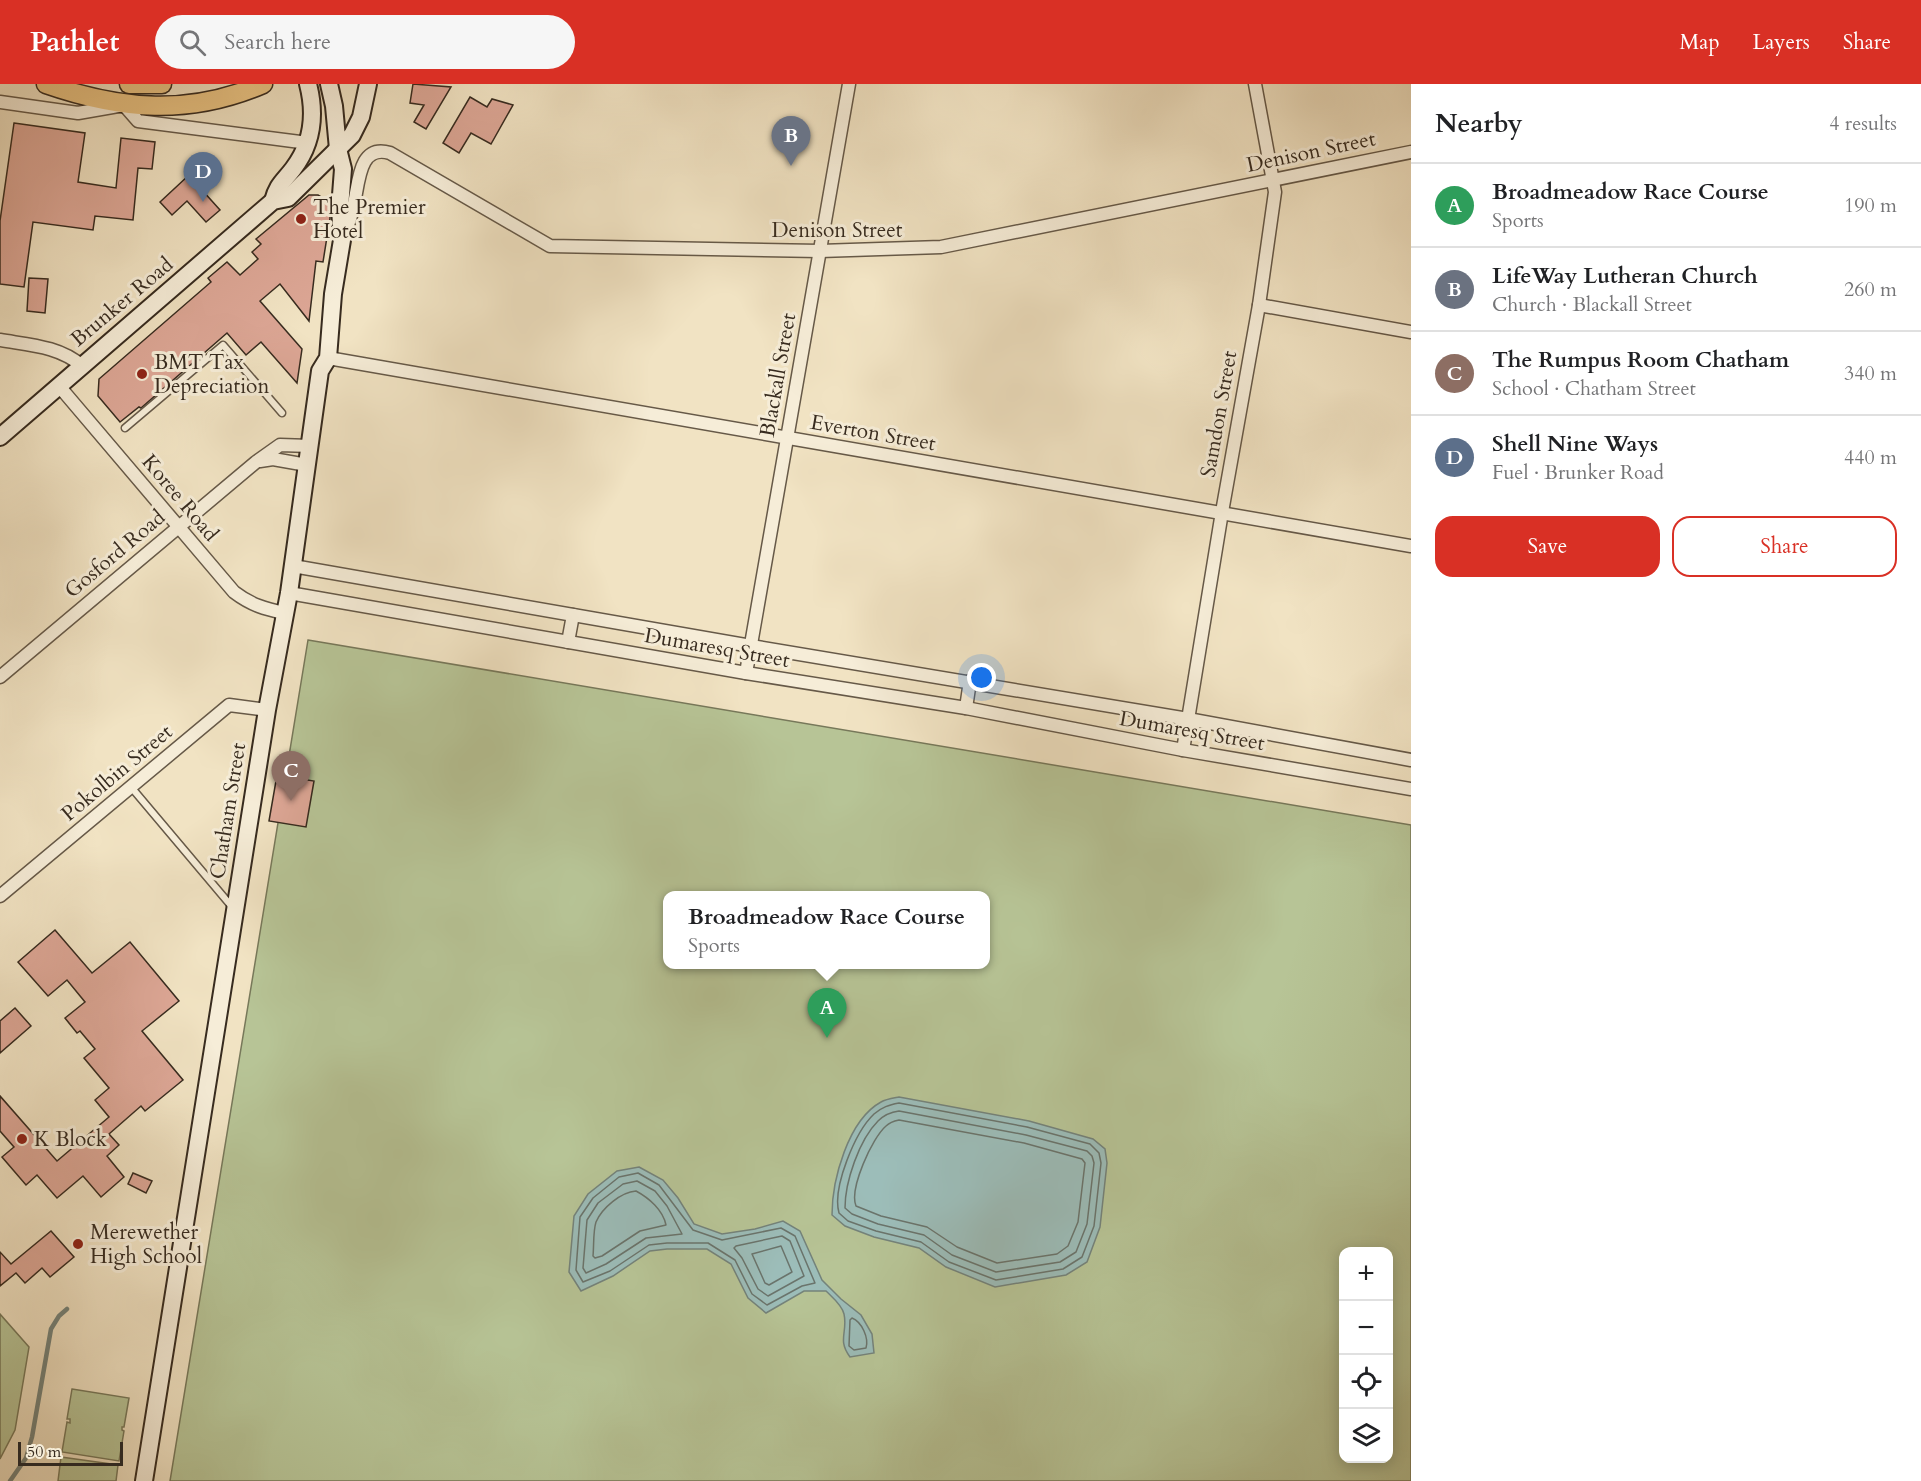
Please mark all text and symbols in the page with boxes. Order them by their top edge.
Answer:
search box [155,15,575,69]
text: Pathlet [30,23,119,61]
icon: search [176,26,209,59]
text: Search here [224,27,331,57]
text: Map [1680,28,1720,57]
text: Layers [1753,28,1810,57]
text: Share [1843,28,1891,57]
text: Nearby [1435,106,1523,141]
text: 4 results [1829,110,1897,137]
pin: B [772,116,810,166]
street label: Denison Street [1244,124,1378,180]
pin: D [184,152,222,202]
text: Broadmeadow Race Course [1492,177,1769,207]
text: A [1447,192,1462,219]
text: 190 m [1844,192,1897,219]
place label: The Premier Hotel [313,193,426,246]
text: Sports [1492,207,1544,234]
marker: The Premier Hotel [294,212,308,226]
street label: Denison Street [772,216,903,245]
street label: Brunker Road [65,251,179,353]
text: LifeWay Lutheran Church [1492,261,1758,291]
text: B [1447,276,1462,303]
text: 260 m [1844,276,1897,303]
text: Church · Blackall Street [1492,291,1692,318]
street label: Blackall Street [753,310,803,439]
text: The Rumpus Room Chatham [1492,345,1789,375]
place label: BMT Tax Depreciation [154,348,269,401]
street label: Samdon Street [1194,348,1244,480]
text: C [1447,360,1462,387]
text: 340 m [1844,360,1897,387]
marker: BMT Tax Depreciation [135,367,149,381]
text: School · Chatham Street [1492,375,1696,402]
street label: Everton Street [808,408,938,458]
text: Shell Nine Ways [1492,429,1658,459]
text: D [1446,444,1463,471]
text: 440 m [1844,444,1897,471]
street label: Koree Road [135,448,225,548]
text: Fuel · Brunker Road [1492,459,1664,486]
street label: Gosford Road [58,503,172,605]
button: Save [1435,516,1660,577]
button: Share [1672,516,1897,577]
street label: Dumaresq Street [642,621,792,675]
your location [967,663,996,692]
street label: Dumaresq Street [1117,704,1267,758]
street label: Pokolbin Street [55,718,179,828]
street label: Chatham Street [203,740,253,881]
pin: C [272,752,310,801]
popup [663,891,990,969]
text: Broadmeadow Race Course [688,902,965,932]
text: Sports [688,932,740,959]
pin: A [808,988,846,1038]
place label: K Block [34,1125,108,1154]
marker: K Block [15,1132,29,1146]
place label: Merewether High School [90,1218,202,1271]
marker: Merewether High School [71,1237,85,1251]
map controls [1339,1247,1393,1463]
button: + [1339,1247,1393,1301]
button: − [1339,1301,1393,1355]
button: locate [1339,1355,1393,1409]
button: layers [1339,1409,1393,1463]
scale bar [18,1439,123,1466]
text: 50 m [27,1441,61,1463]

